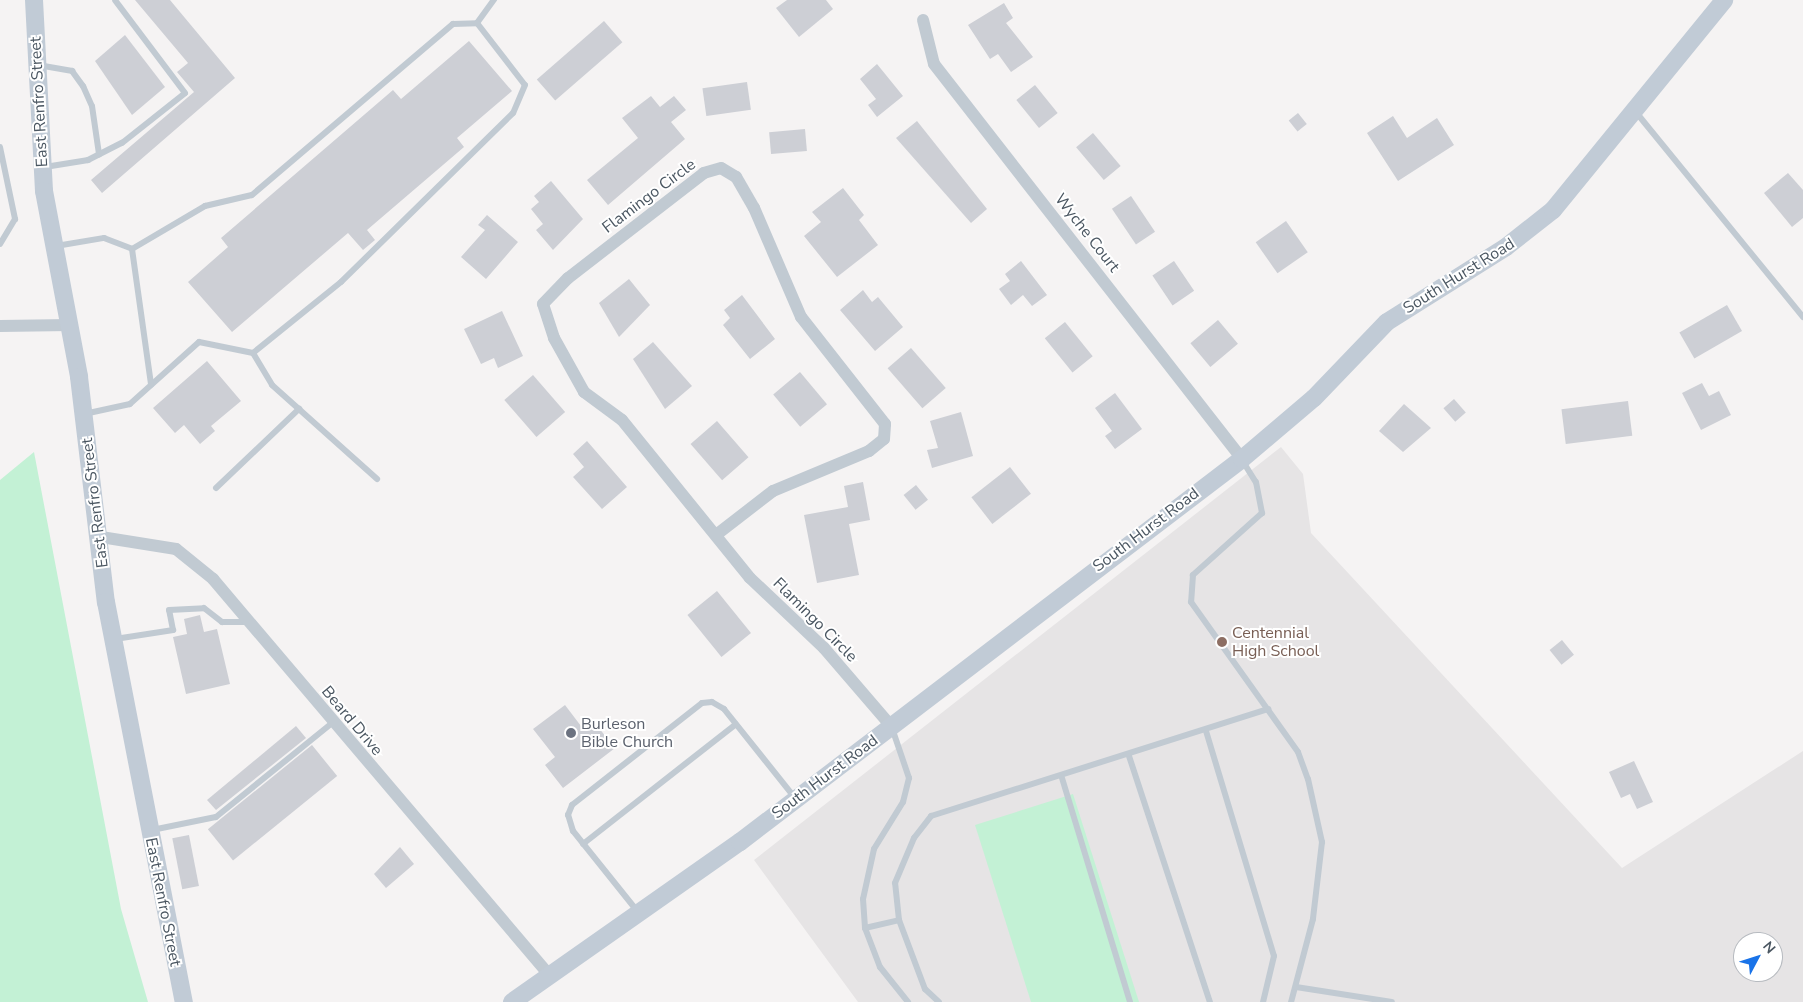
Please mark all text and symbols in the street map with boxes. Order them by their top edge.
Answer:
street label: East Renfro Street [26,36,52,168]
street label: Flamingo Circle [599,155,699,237]
street label: Wyche Court [1050,190,1124,276]
street label: South Hurst Road [1400,234,1518,318]
street label: East Renfro Street [78,437,112,569]
street label: South Hurst Road [1089,484,1203,576]
street label: Flamingo Circle [769,574,861,666]
place label: Centennial High School [1232,623,1319,661]
marker: Centennial High School [1216,636,1228,648]
street label: Beard Drive [317,682,387,760]
place label: Burleson Bible Church [581,714,673,752]
marker: Burleson Bible Church [565,727,577,739]
street label: South Hurst Road [768,731,882,823]
street label: East Renfro Street [141,836,185,968]
north arrow [1733,932,1783,982]
text: N [1758,938,1780,958]

